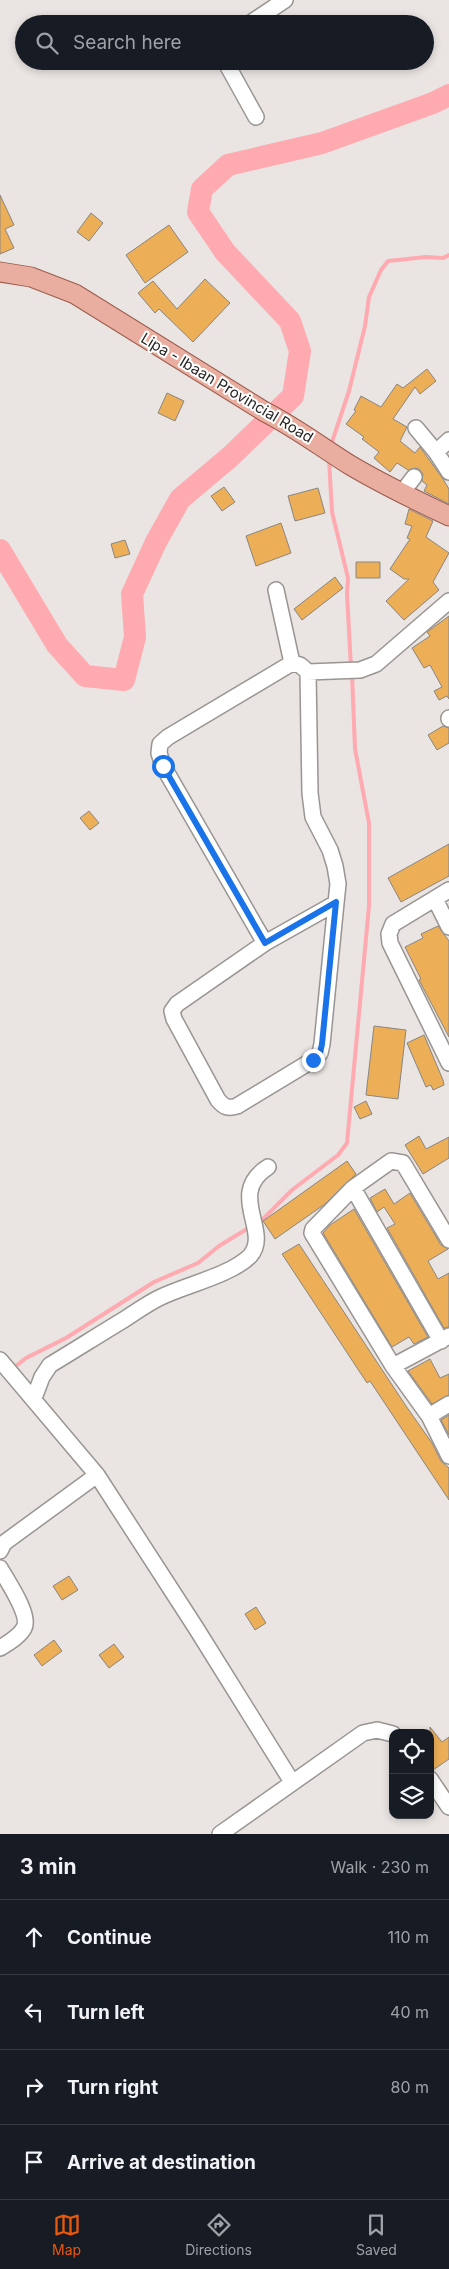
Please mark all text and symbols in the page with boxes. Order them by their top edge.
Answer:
search box [15,15,434,70]
icon: search [33,29,61,57]
text: Search here [73,31,182,54]
street label: Lipa - Ibaan Provincial Road [138,328,317,447]
route start [152,755,175,778]
route end [302,1049,325,1072]
map controls [389,1729,434,1819]
button: locate [389,1729,434,1774]
button: layers [389,1774,434,1819]
text: 3 min [20,1854,76,1879]
text: Walk · 230 m [331,1857,429,1877]
icon: ahead [20,1923,48,1951]
text: Continue [67,1926,152,1949]
text: 110 m [387,1927,429,1947]
icon: left [20,1998,48,2026]
text: Turn left [67,2001,145,2024]
text: 40 m [390,2002,429,2022]
icon: right [20,2073,48,2101]
text: Turn right [67,2076,158,2099]
text: 80 m [390,2077,429,2097]
icon: arrive [20,2148,48,2176]
text: Arrive at destination [67,2151,256,2174]
tab: Map [52,2211,81,2258]
tab: Directions [185,2211,252,2258]
tab: Saved [356,2211,397,2258]

